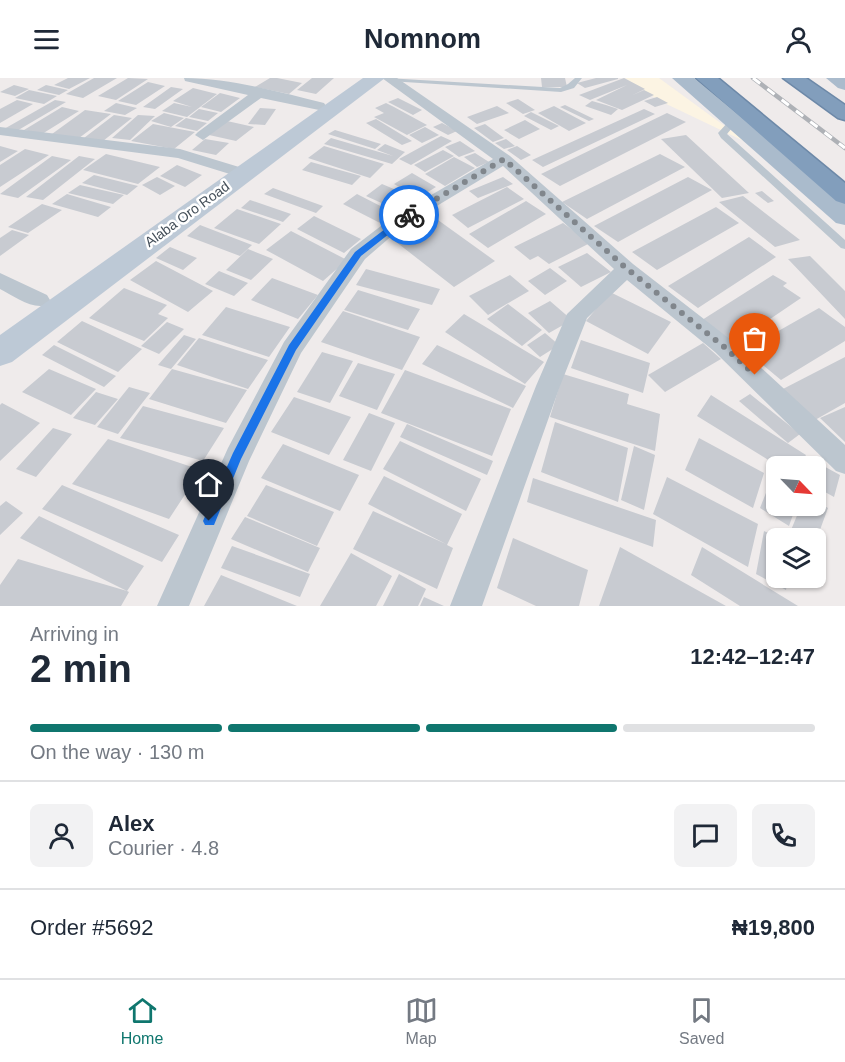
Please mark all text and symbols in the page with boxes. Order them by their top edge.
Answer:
icon: menu [30,23,63,56]
icon: person [782,23,815,56]
text: Nomnom [364,24,481,54]
street label: Alaba Oro Road [142,178,232,250]
courier [379,185,439,245]
icon: bike [393,199,426,232]
pin [729,313,780,375]
icon: bag [738,322,771,355]
north arrow [766,456,826,516]
map controls [766,456,826,588]
pin [183,459,234,521]
icon: home [192,468,225,501]
button: layers [766,528,826,588]
text: Arriving in [30,623,119,645]
text: 12:42–12:47 [690,644,815,669]
text: 2 min [30,647,132,690]
text: On the way · 130 m [30,741,205,763]
button: person [30,804,93,867]
button: chat [674,804,737,867]
button: phone [752,804,815,867]
text: Alex [108,811,154,836]
text: Courier · 4.8 [108,837,219,859]
text: Order #5692 [30,915,154,940]
text: ₦19,800 [732,915,815,940]
tab: Home [121,994,163,1048]
tab: Map [405,994,438,1048]
tab: Saved [679,994,724,1048]

